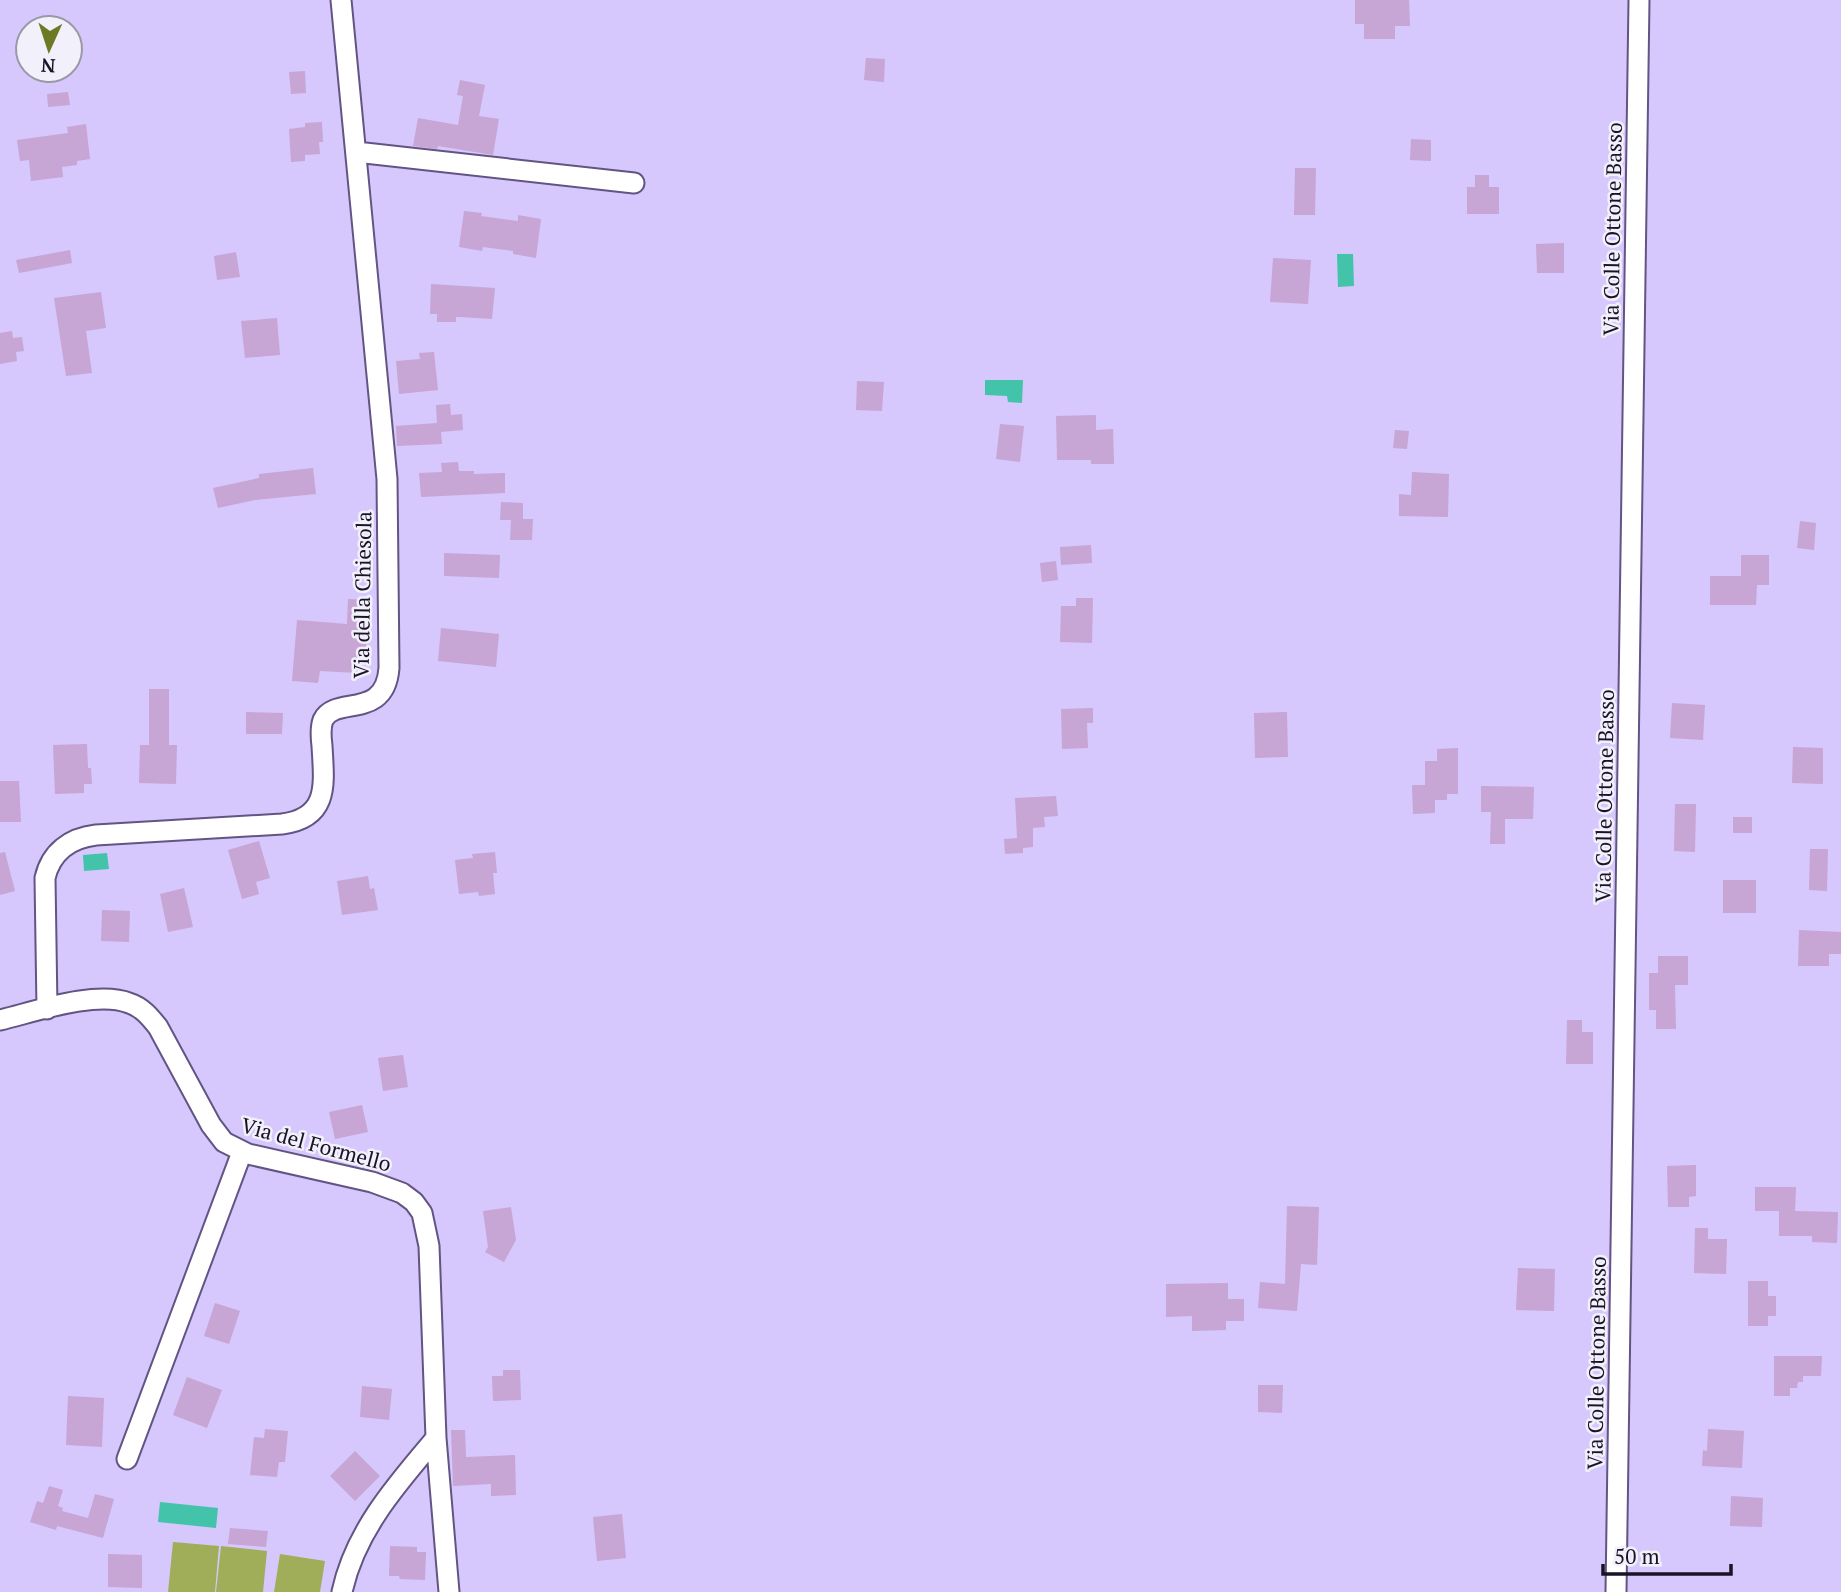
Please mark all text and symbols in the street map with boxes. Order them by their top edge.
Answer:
north arrow [14,14,84,84]
text: N [40,54,56,79]
street label: Via Colle Ottone Basso [1596,122,1628,336]
street label: Via della Chiesola [347,511,377,679]
street label: Via Colle Ottone Basso [1588,689,1620,903]
street label: Via del Formello [238,1111,394,1177]
street label: Via Colle Ottone Basso [1580,1256,1612,1470]
scale bar [1603,1532,1731,1576]
text: 50 m [1614,1542,1660,1570]

